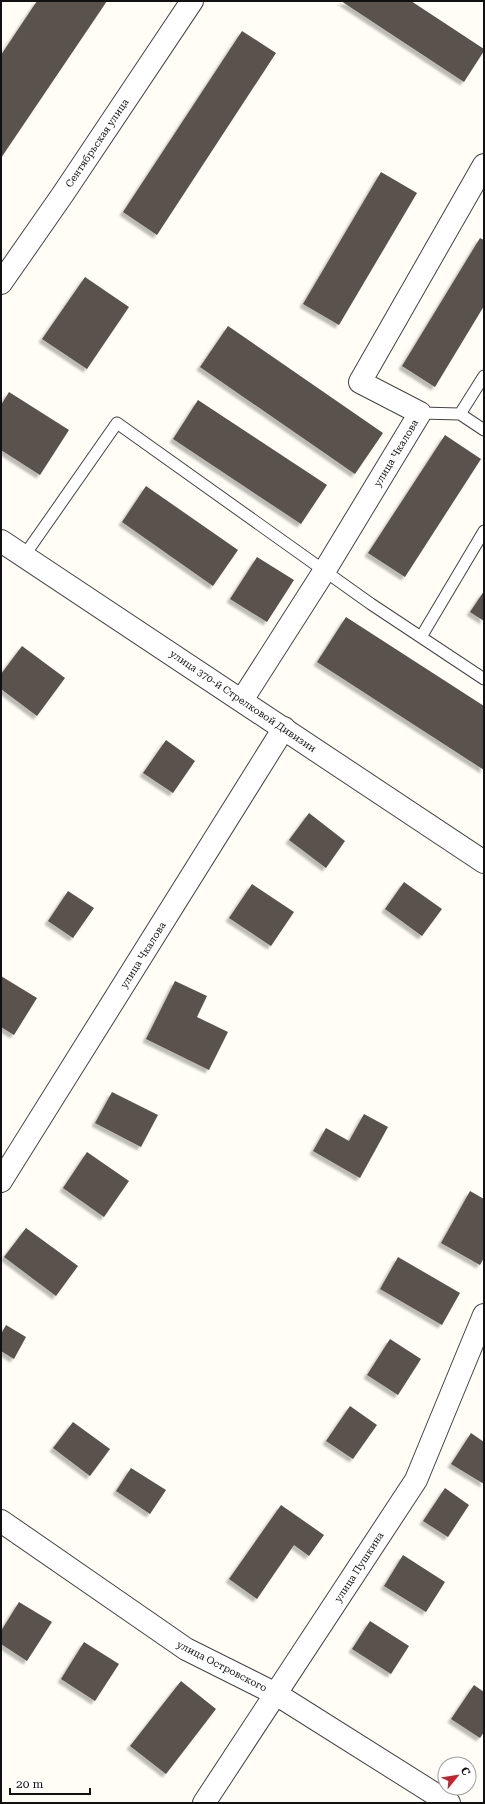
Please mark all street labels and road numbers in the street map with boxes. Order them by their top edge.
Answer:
street label: Сентябрьская улица [63,96,131,189]
street label: улица Чкалова [372,417,421,488]
street label: улица 370-й Стрелковой Дивизии [168,648,318,754]
street label: улица Чкалова [118,919,168,990]
street label: улица Пушкина [332,1529,386,1604]
street label: улица Островского [175,1638,269,1694]

